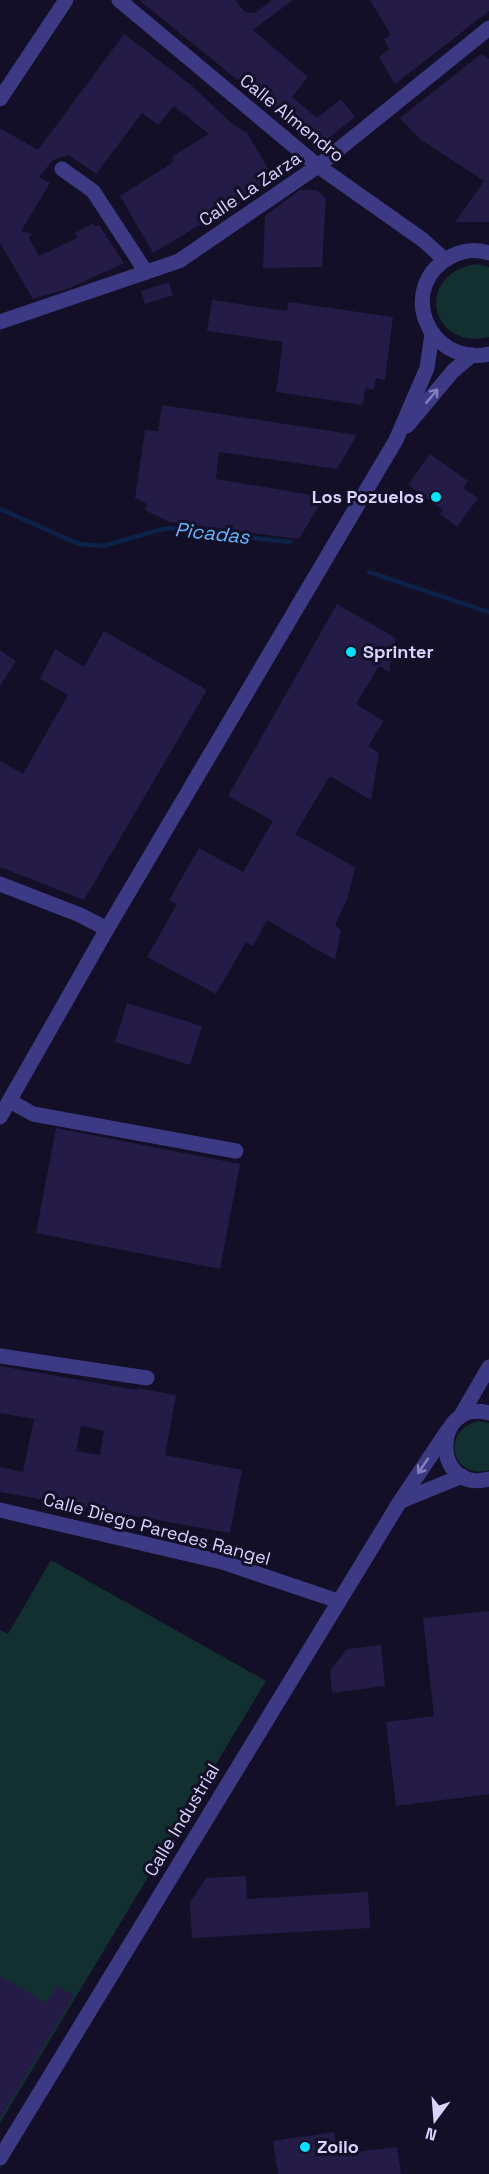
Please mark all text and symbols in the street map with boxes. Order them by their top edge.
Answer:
street label: Calle Almendro [235,68,349,167]
street label: Calle La Zarza [194,146,305,231]
one-way arrow [426,388,439,404]
place label: Los Pozuelos [312,485,424,508]
marker: Los Pozuelos [429,490,443,504]
water label: Picadas [173,516,252,550]
place label: Sprinter [363,640,434,663]
marker: Sprinter [344,645,358,659]
one-way arrow [417,1458,429,1474]
street label: Calle Diego Paredes Rangel [41,1487,273,1570]
street label: Calle Industrial [139,1759,224,1880]
north arrow [405,2090,465,2150]
text: N [423,2122,439,2146]
place label: Zoilo [317,2135,359,2158]
marker: Zoilo [298,2140,312,2154]

